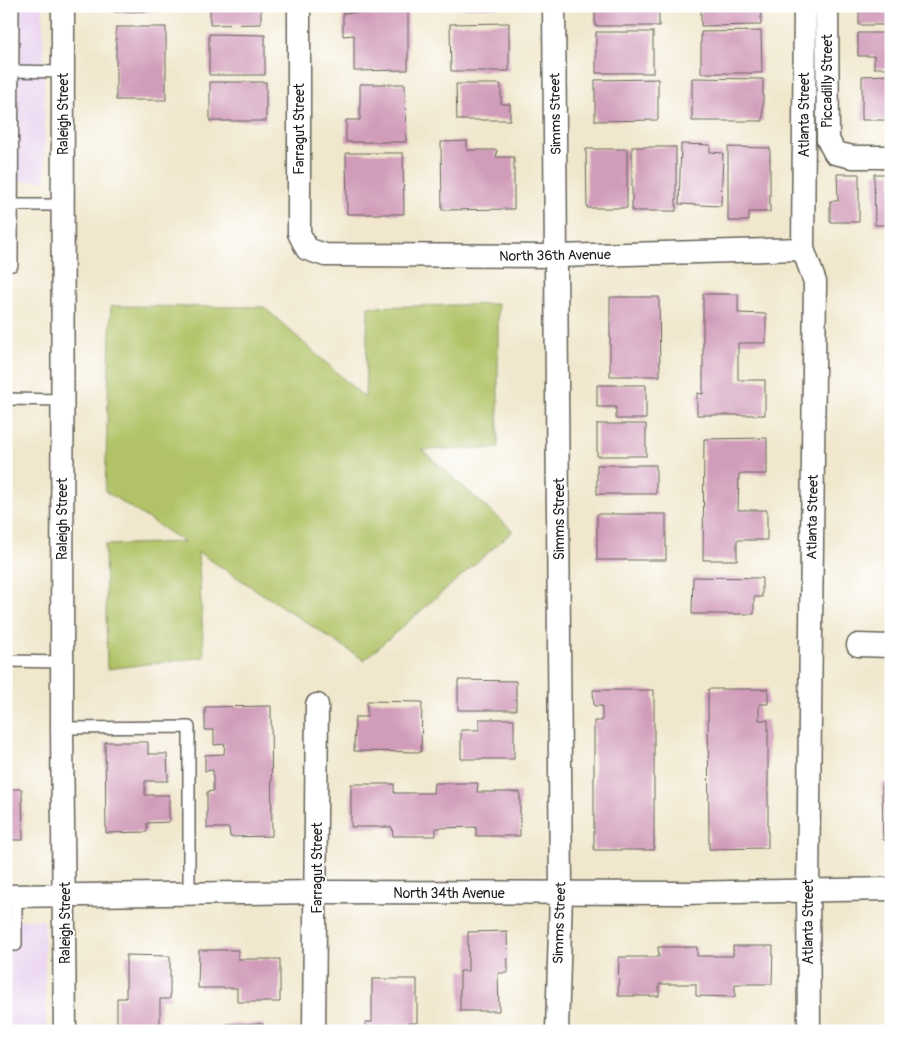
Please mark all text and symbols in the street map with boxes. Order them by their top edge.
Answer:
street label: Piccadilly Street [819,34,836,128]
street label: Simms Street [546,72,565,155]
street label: Atlanta Street [796,72,813,158]
street label: Raleigh Street [55,73,72,155]
street label: Farragut Street [291,83,308,175]
street label: North 36th Avenue [499,246,611,265]
street label: Atlanta Street [803,474,822,560]
street label: Raleigh Street [54,478,71,560]
street label: Simms Street [551,478,568,560]
street label: Farragut Street [309,822,326,914]
street label: Atlanta Street [800,879,817,965]
street label: Simms Street [550,881,569,964]
street label: Raleigh Street [57,882,74,964]
street label: North 34th Avenue [393,885,505,902]

